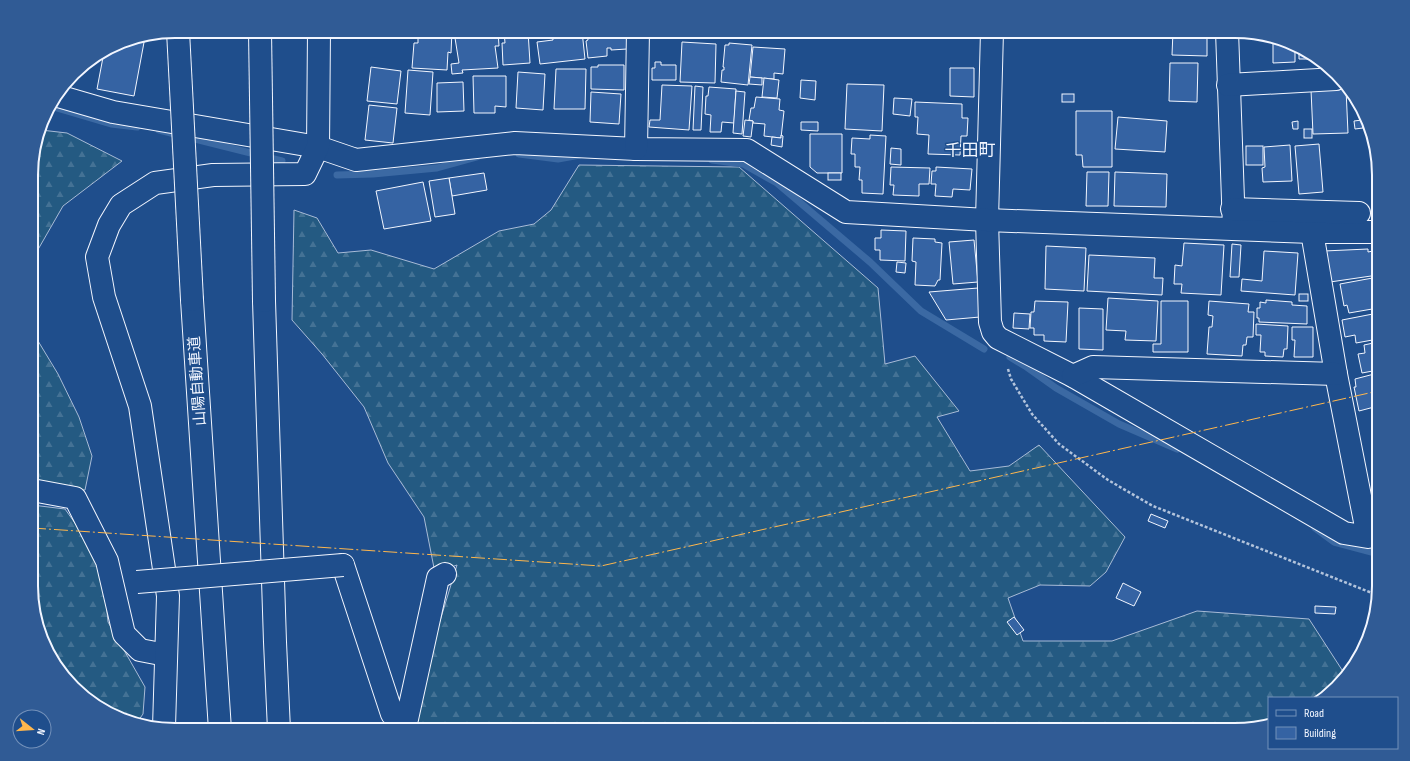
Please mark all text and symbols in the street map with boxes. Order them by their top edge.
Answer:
district label: 千田町 [945,141,996,161]
street label: 山陽自動車道 [185,335,210,427]
legend [1268,697,1398,749]
text: Road [1304,706,1324,721]
north arrow [12,709,52,749]
text: Building [1304,726,1336,741]
text: N [34,727,48,737]

